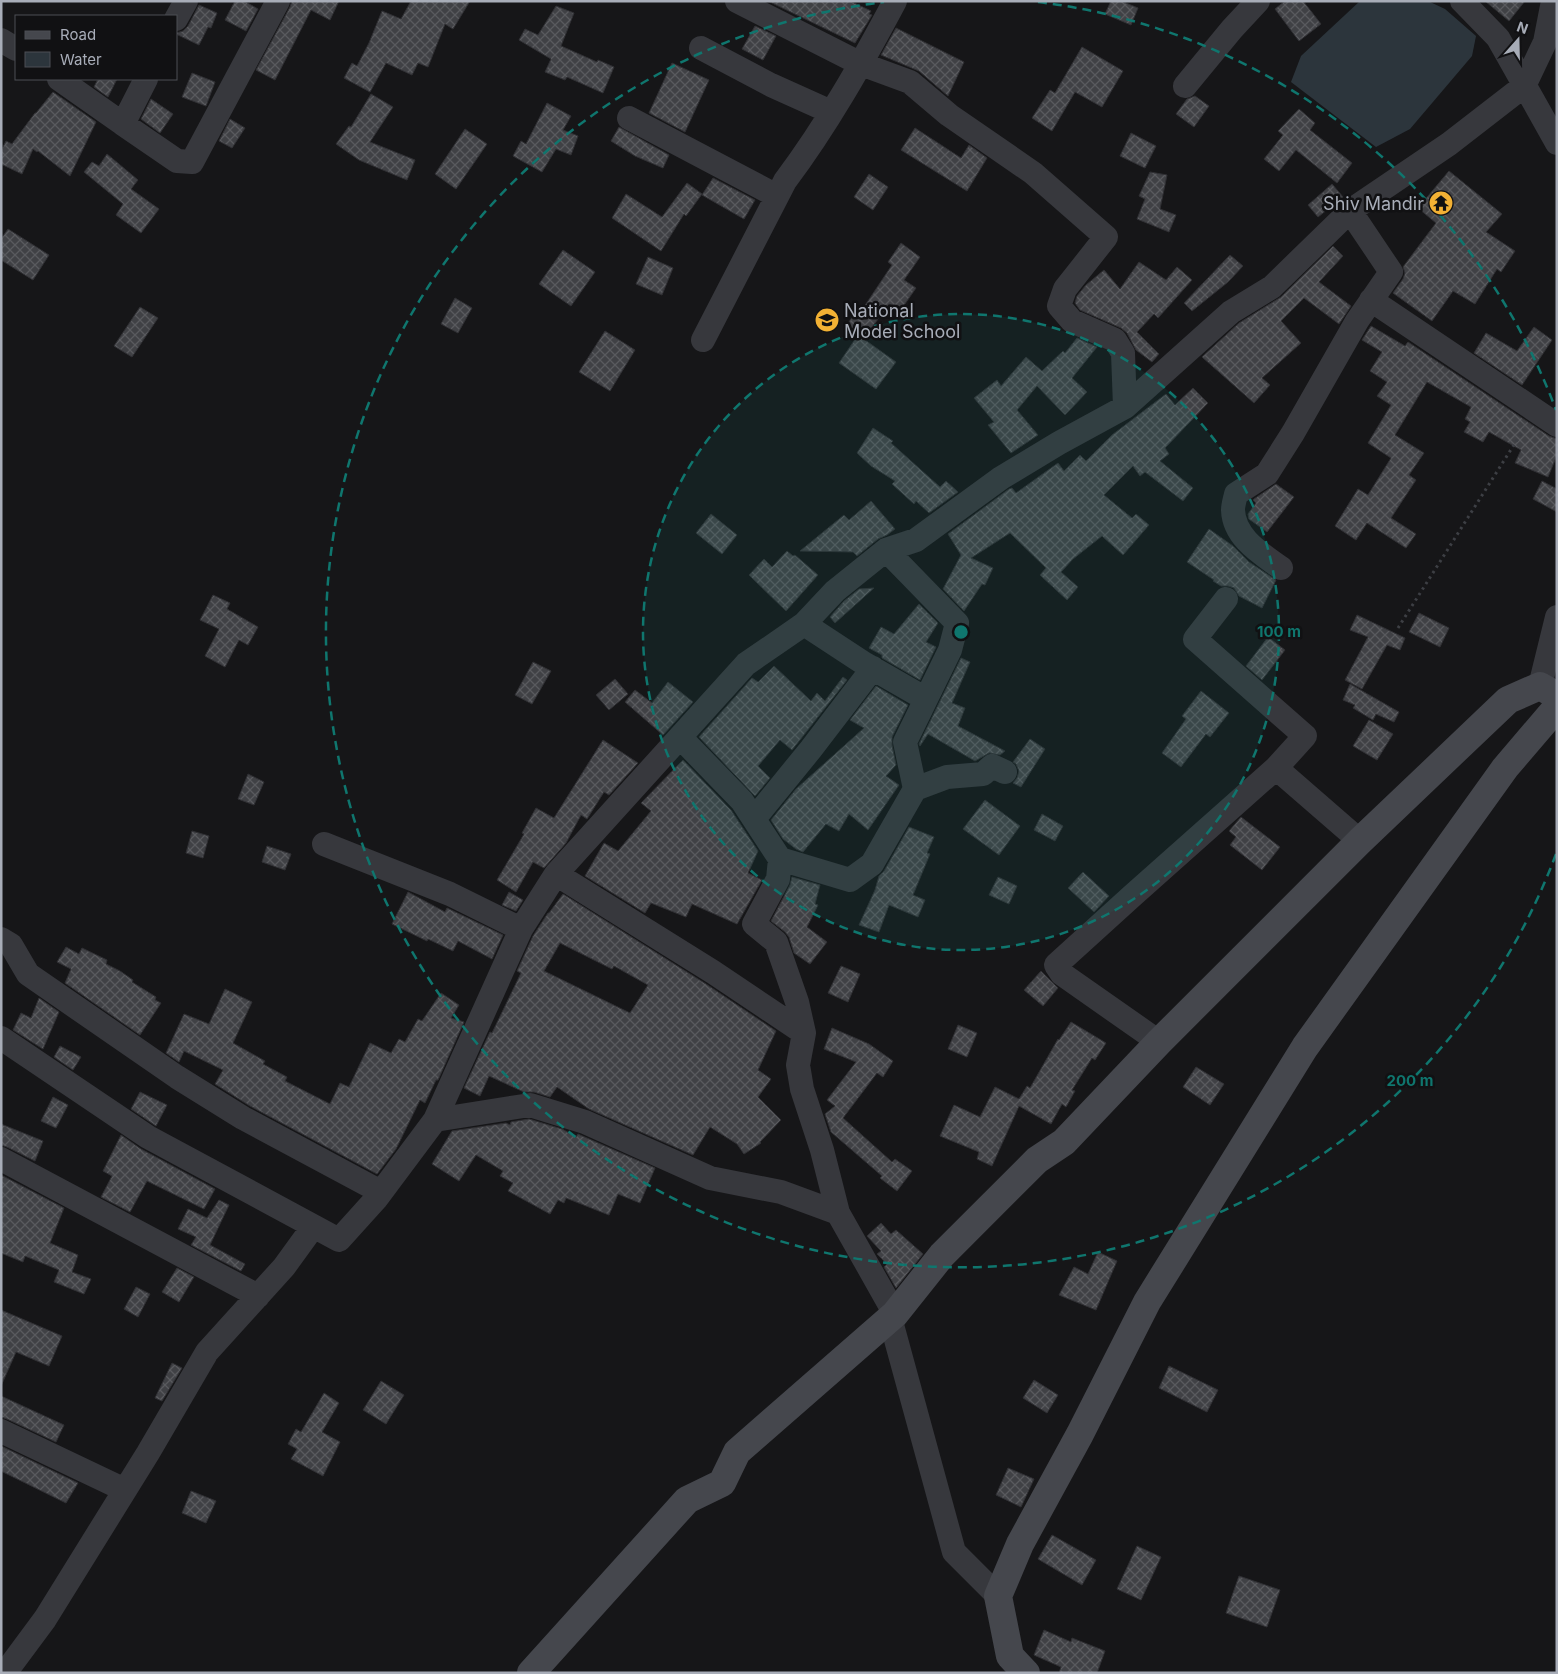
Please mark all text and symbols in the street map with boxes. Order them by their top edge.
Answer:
legend [15,15,178,80]
north arrow [1493,15,1543,65]
text: N [1515,18,1531,37]
text: Road [60,25,96,44]
text: Water [60,50,102,69]
temple icon: Shiv Mandir [1428,190,1454,216]
place label: Shiv Mandir [1323,193,1424,214]
place label: National Model School [844,300,960,342]
school or university icon: National Model School [814,307,840,333]
text: 100 m [1257,622,1301,641]
centre of rings [952,623,970,641]
text: 200 m [1387,1071,1433,1090]

